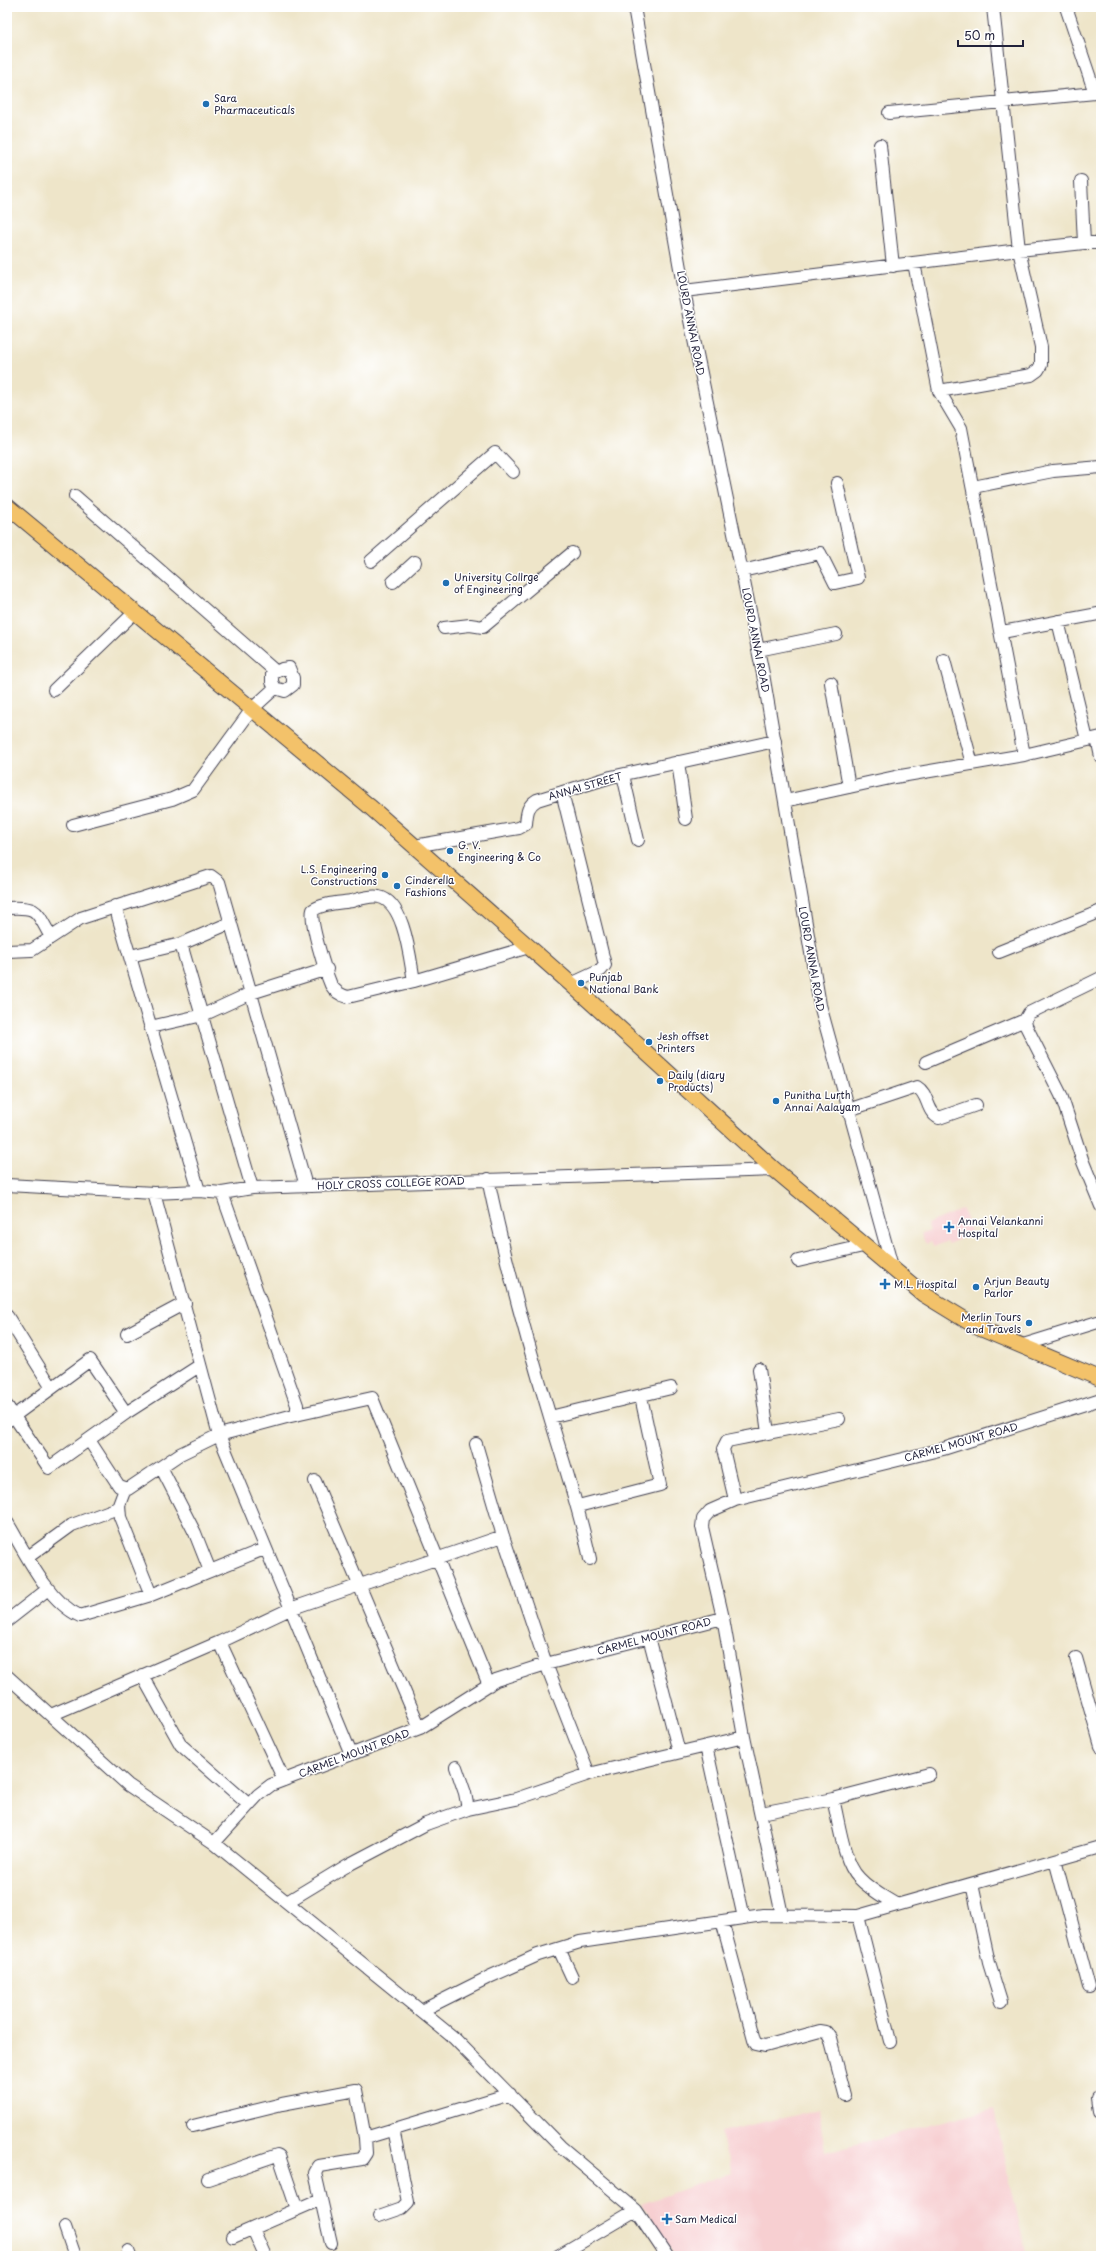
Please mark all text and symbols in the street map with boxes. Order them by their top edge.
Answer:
scale bar [958,22,1023,48]
text: 50 m [964,26,995,44]
place label: Sara Pharmaceuticals [214,90,295,117]
marker: Sara Pharmaceuticals [201,99,211,109]
street label: LOURD ANNAI ROAD [674,269,709,377]
place label: University Collrge of Engineering [454,569,539,596]
marker: University Collrge of Engineering [441,578,451,588]
street label: LOURD ANNAI ROAD [739,586,774,694]
street label: ANNAI STREET [546,768,624,803]
place label: G. V. Engineering & Co [458,837,541,864]
marker: G. V. Engineering & Co [445,846,455,856]
place label: L.S. Engineering Constructions [301,861,377,888]
marker: L.S. Engineering Constructions [380,870,390,880]
place label: Cinderella Fashions [405,872,455,899]
marker: Cinderella Fashions [392,881,402,891]
street label: LOURD ANNAI ROAD [796,905,829,1013]
place label: Punjab National Bank [589,969,658,996]
marker: Punjab National Bank [576,978,586,988]
place label: Jesh offset Printers [657,1028,709,1055]
marker: Jesh offset Printers [644,1037,654,1047]
place label: Daily (diary Products) [668,1067,725,1094]
marker: Daily (diary Products) [655,1076,665,1086]
place label: Punitha Lurth Annai Aalayam [784,1087,860,1114]
marker: Punitha Lurth Annai Aalayam [771,1096,781,1106]
street label: HOLY CROSS COLLEGE ROAD [317,1172,465,1193]
place label: Annai Velankanni Hospital [958,1213,1043,1240]
marker: Annai Velankanni Hospital [943,1221,955,1233]
place label: Arjun Beauty Parlor [984,1273,1050,1300]
place label: M.L. Hospital [894,1276,957,1291]
marker: M.L. Hospital [879,1278,891,1290]
marker: Arjun Beauty Parlor [971,1282,981,1292]
place label: Merlin Tours and Travels [961,1309,1021,1336]
marker: Merlin Tours and Travels [1024,1318,1034,1328]
street label: CARMEL MOUNT ROAD [902,1418,1019,1465]
street label: CARMEL MOUNT ROAD [595,1613,713,1658]
street label: CARMEL MOUNT ROAD [296,1724,411,1781]
place label: Sam Medical [675,2211,737,2226]
marker: Sam Medical [662,2214,672,2224]

